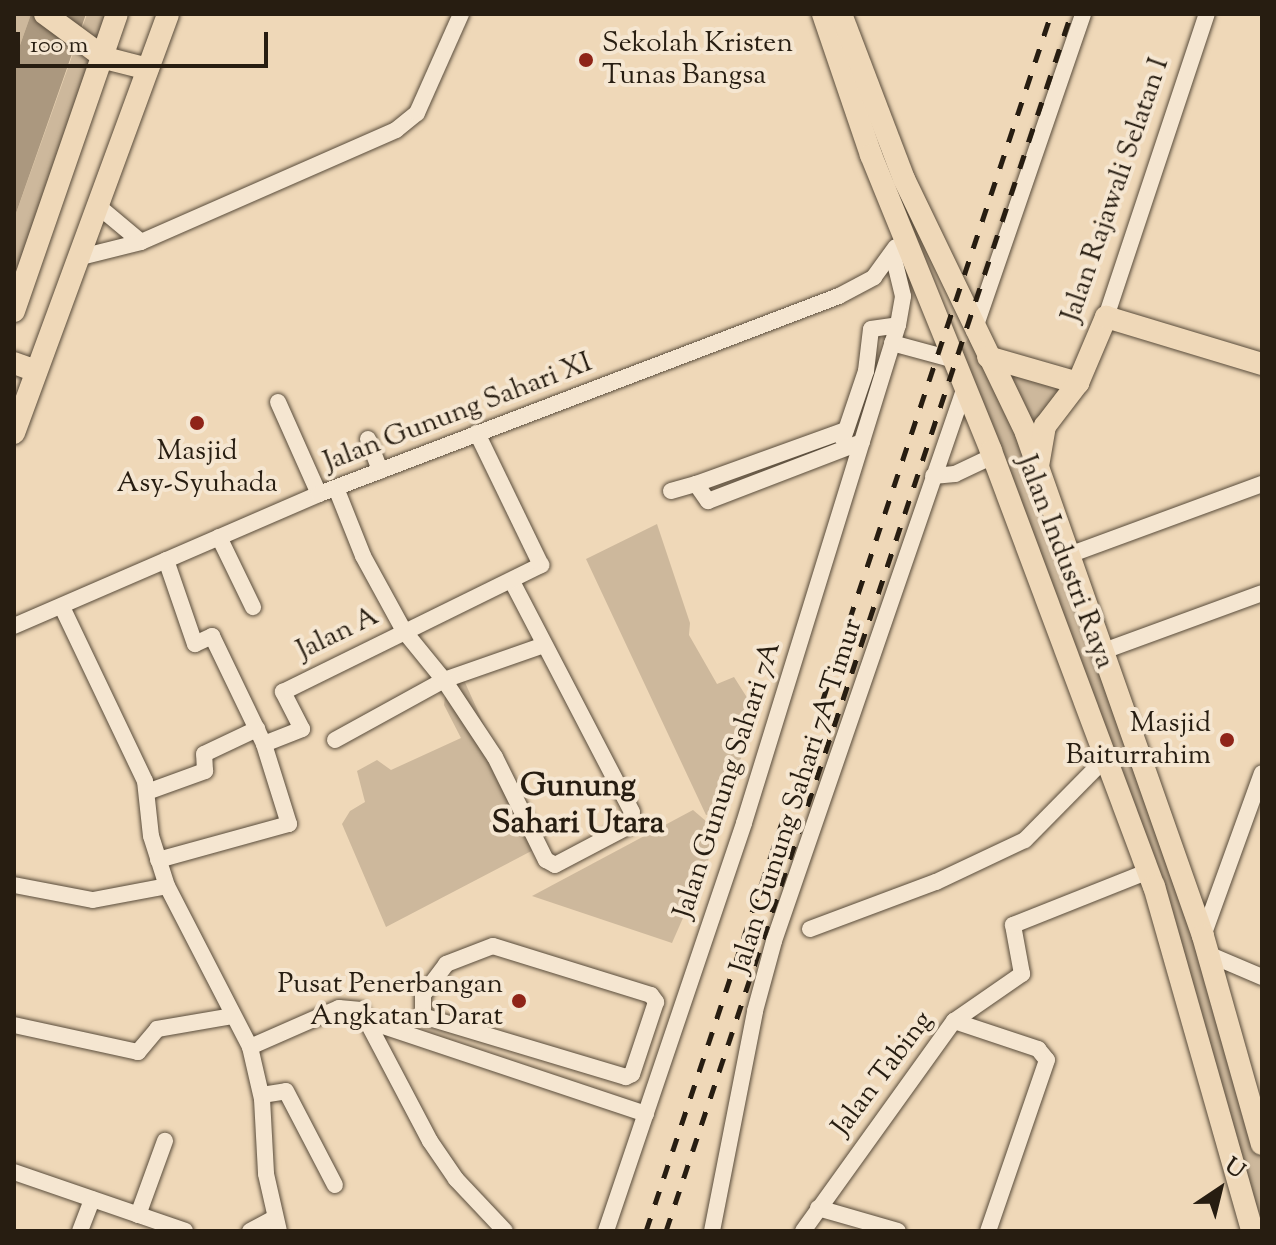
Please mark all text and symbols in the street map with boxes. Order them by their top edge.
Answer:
scale bar [20,16,272,66]
place label: Sekolah Kristen Tunas Bangsa [602,27,793,93]
text: 100 m [30,29,88,63]
marker: Sekolah Kristen Tunas Bangsa [577,51,595,69]
street label: Jalan Rajawali Selatan I [1055,54,1177,326]
street label: Jalan Gunung Sahari XI [319,346,597,480]
marker: Masjid Asy-Syuhada [188,414,206,432]
place label: Masjid Asy-Syuhada [116,435,278,501]
street label: Jalan Industri Raya [1009,451,1121,673]
street label: Jalan A [292,600,384,668]
street label: Jalan Gunung Sahari 7A Timur [724,614,870,978]
street label: Jalan Gunung Sahari 7A [667,637,789,923]
place label: Masjid Baiturrahim [1065,707,1211,773]
marker: Masjid Baiturrahim [1218,731,1236,749]
district label: Gunung Sahari Utara [492,769,664,844]
place label: Pusat Penerbangan Angkatan Darat [278,968,503,1034]
marker: Pusat Penerbangan Angkatan Darat [510,992,528,1010]
street label: Jalan Tabing [825,1005,941,1143]
north arrow [1180,1149,1260,1229]
text: U [1217,1151,1250,1188]

